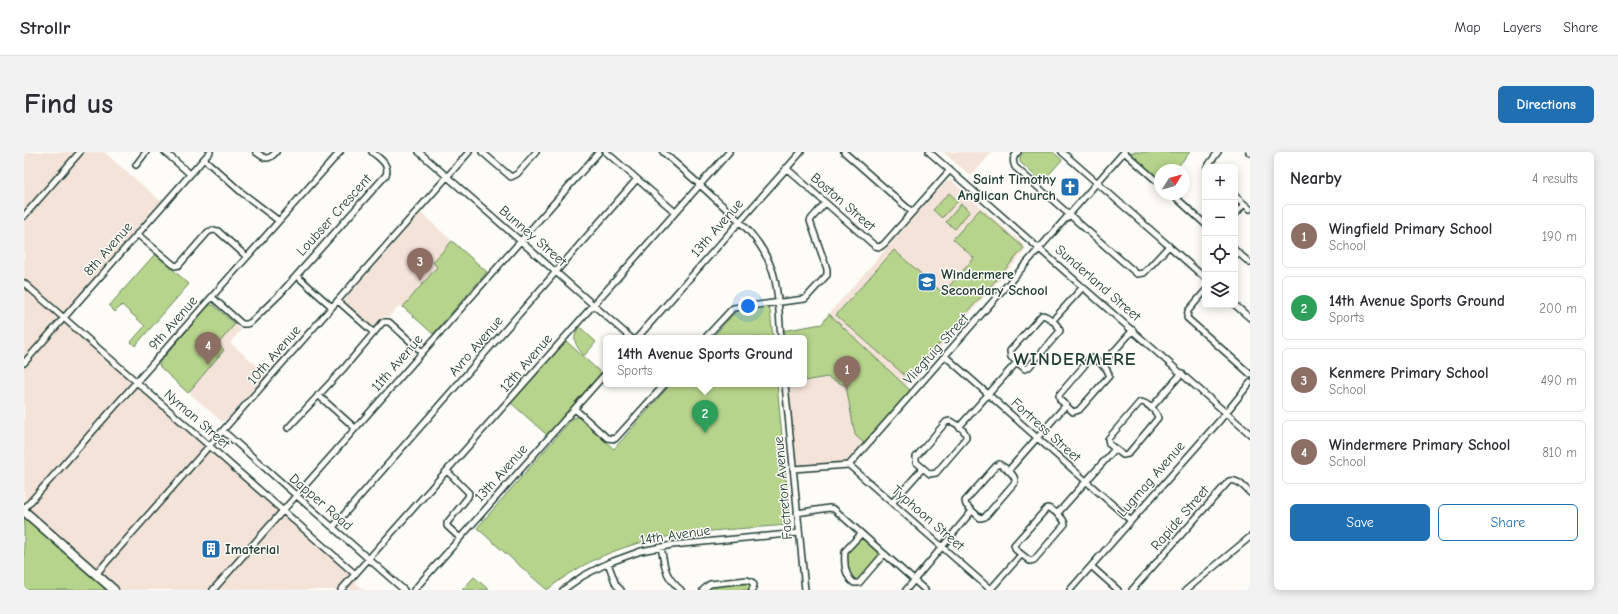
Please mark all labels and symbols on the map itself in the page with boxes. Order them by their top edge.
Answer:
north arrow [1154,164,1190,200]
street label: Boston Street [807,169,880,235]
street label: Loubser Crescent [293,170,376,259]
place label: Saint Timothy Anglican Church [958,171,1057,204]
church icon: Saint Timothy Anglican Church [1059,176,1081,198]
street label: 13th Avenue [687,195,747,261]
street label: Bunney Street [496,202,571,271]
street label: 8th Avenue [80,219,136,279]
street label: Sunderland Street [1052,241,1145,325]
pin: 3 [407,248,433,281]
place label: Windermere Secondary School [941,266,1048,299]
school or university icon: Windermere Secondary School [916,271,938,293]
street label: 9th Avenue [145,292,201,354]
your location [738,296,758,316]
street label: Vliegtuig Street [900,309,973,388]
street label: Avro Avenue [445,312,507,380]
street label: 10th Avenue [244,322,304,388]
street label: 12th Avenue [496,330,556,396]
street label: 11th Avenue [368,331,426,395]
pin: 4 [195,332,221,365]
district label: WINDERMERE [1013,349,1137,370]
pin: 1 [834,356,860,389]
street label: Nyman Street [161,386,234,453]
street label: Fortress Street [1008,394,1085,466]
pin: 2 [692,400,718,433]
street label: Factreton Avenue [770,436,796,540]
street label: Lugmag Avenue [1113,438,1189,520]
street label: 13th Avenue [471,441,531,505]
street label: Dapper Road [286,470,356,534]
street label: Rapide Street [1147,481,1213,554]
street label: Typhoon Street [888,482,969,555]
street label: 14th Avenue [639,522,711,548]
building icon: Imaterial [200,538,222,560]
place label: Imaterial [225,541,280,558]

